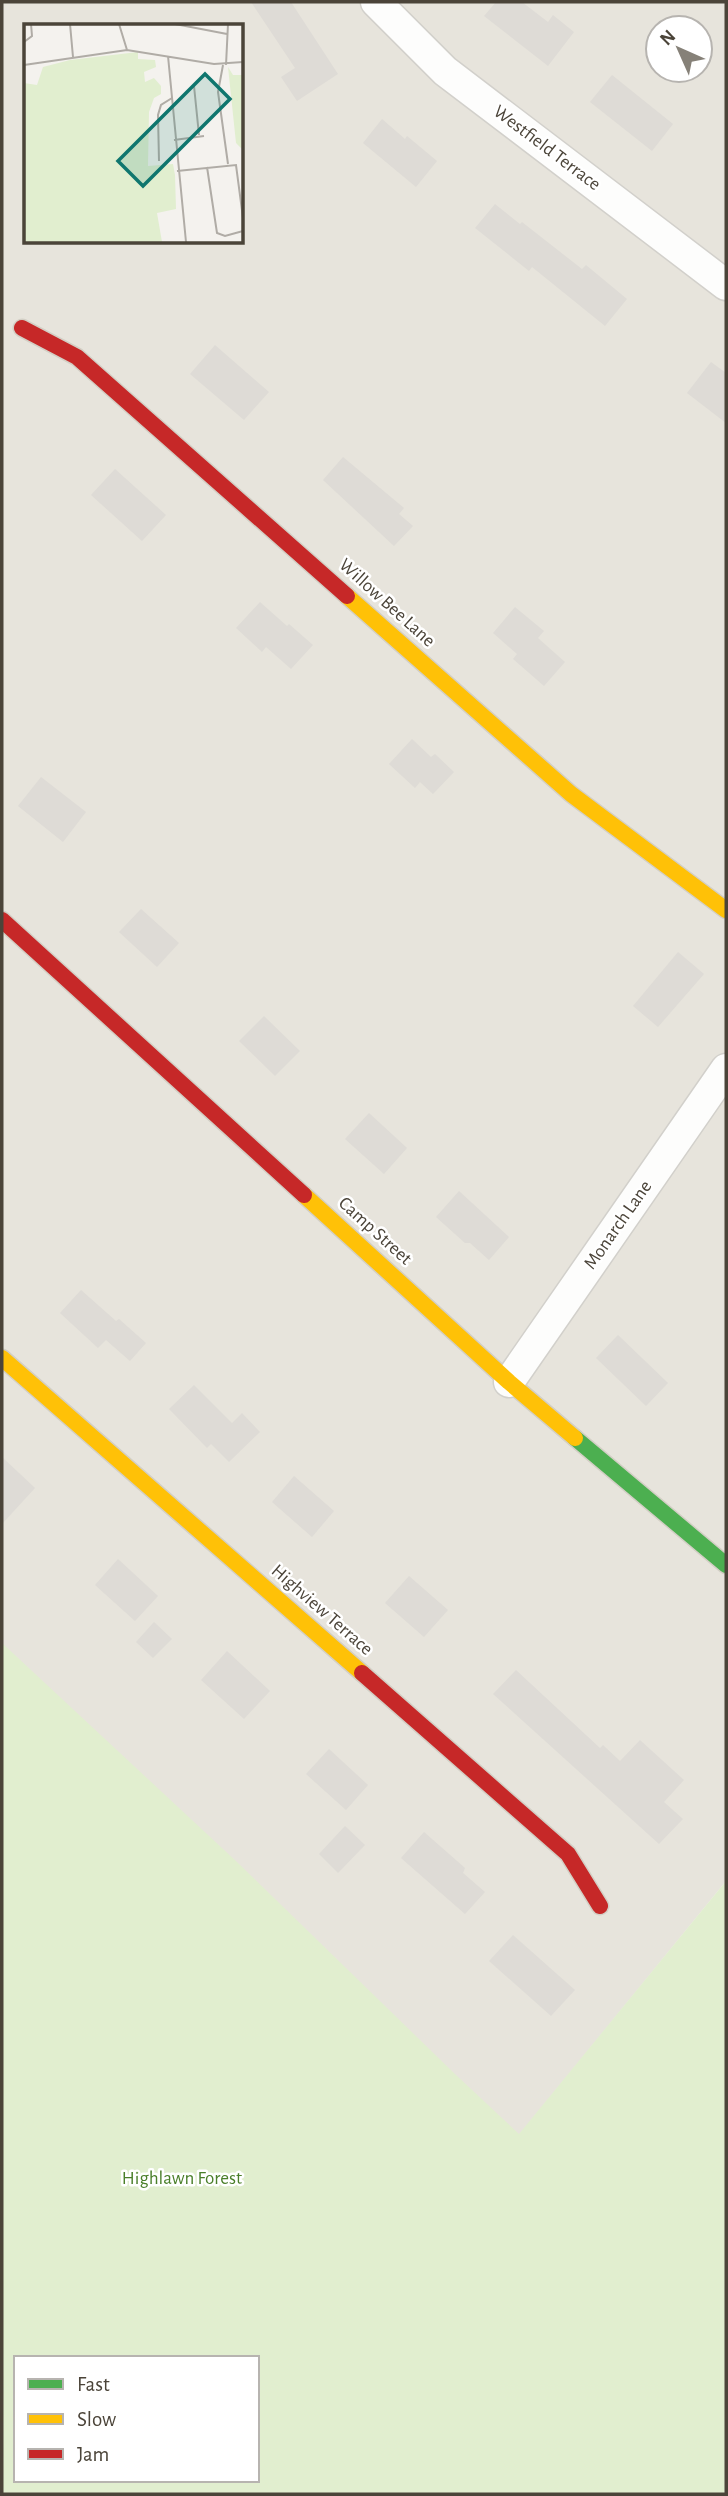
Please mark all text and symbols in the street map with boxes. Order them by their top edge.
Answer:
north arrow [644,14,714,84]
inset map [24,24,243,243]
text: N [657,27,679,49]
street label: Westfield Terrace [490,102,604,194]
street label: Willow Bee Lane [335,555,439,651]
street label: Monarch Lane [580,1177,656,1273]
street label: Camp Street [335,1193,415,1269]
street label: Highview Terrace [268,1561,376,1659]
park label: Highlawn Forest [122,2169,242,2188]
legend [14,2356,259,2482]
text: Fast [77,2374,110,2395]
text: Slow [77,2409,116,2430]
text: Jam [77,2444,109,2465]

